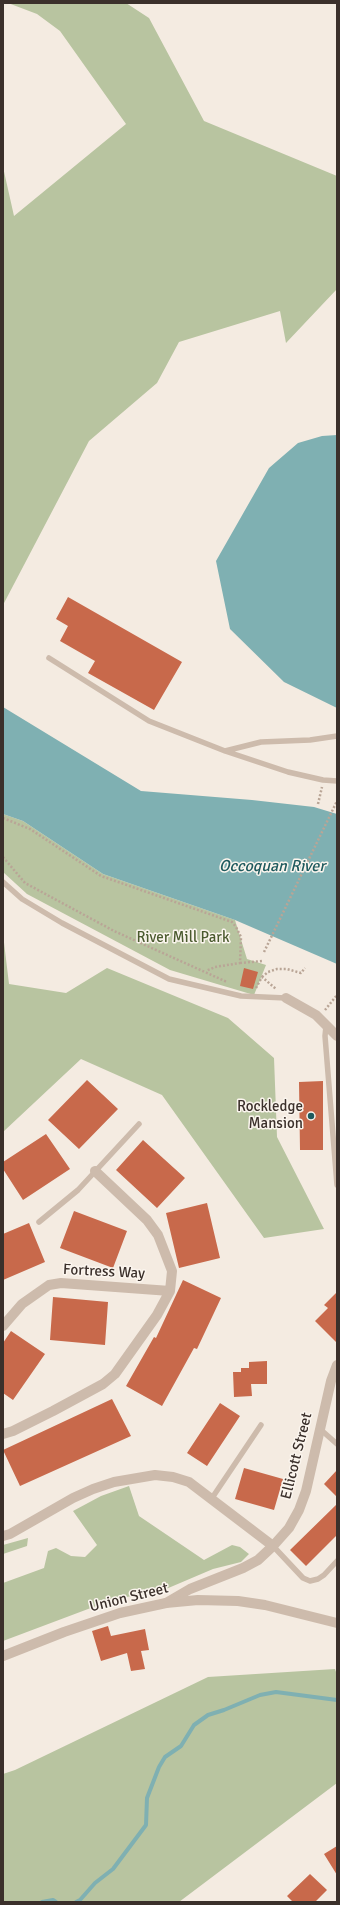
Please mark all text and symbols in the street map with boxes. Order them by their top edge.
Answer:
water label: Occoquan River [219,857,325,877]
park label: River Mill Park [137,929,229,947]
place label: Rockledge Mansion [237,1098,303,1133]
marker: Rockledge Mansion [306,1111,316,1121]
street label: Fortress Way [63,1261,145,1283]
street label: Ellicott Street [278,1411,316,1501]
street label: Union Street [88,1580,170,1616]

